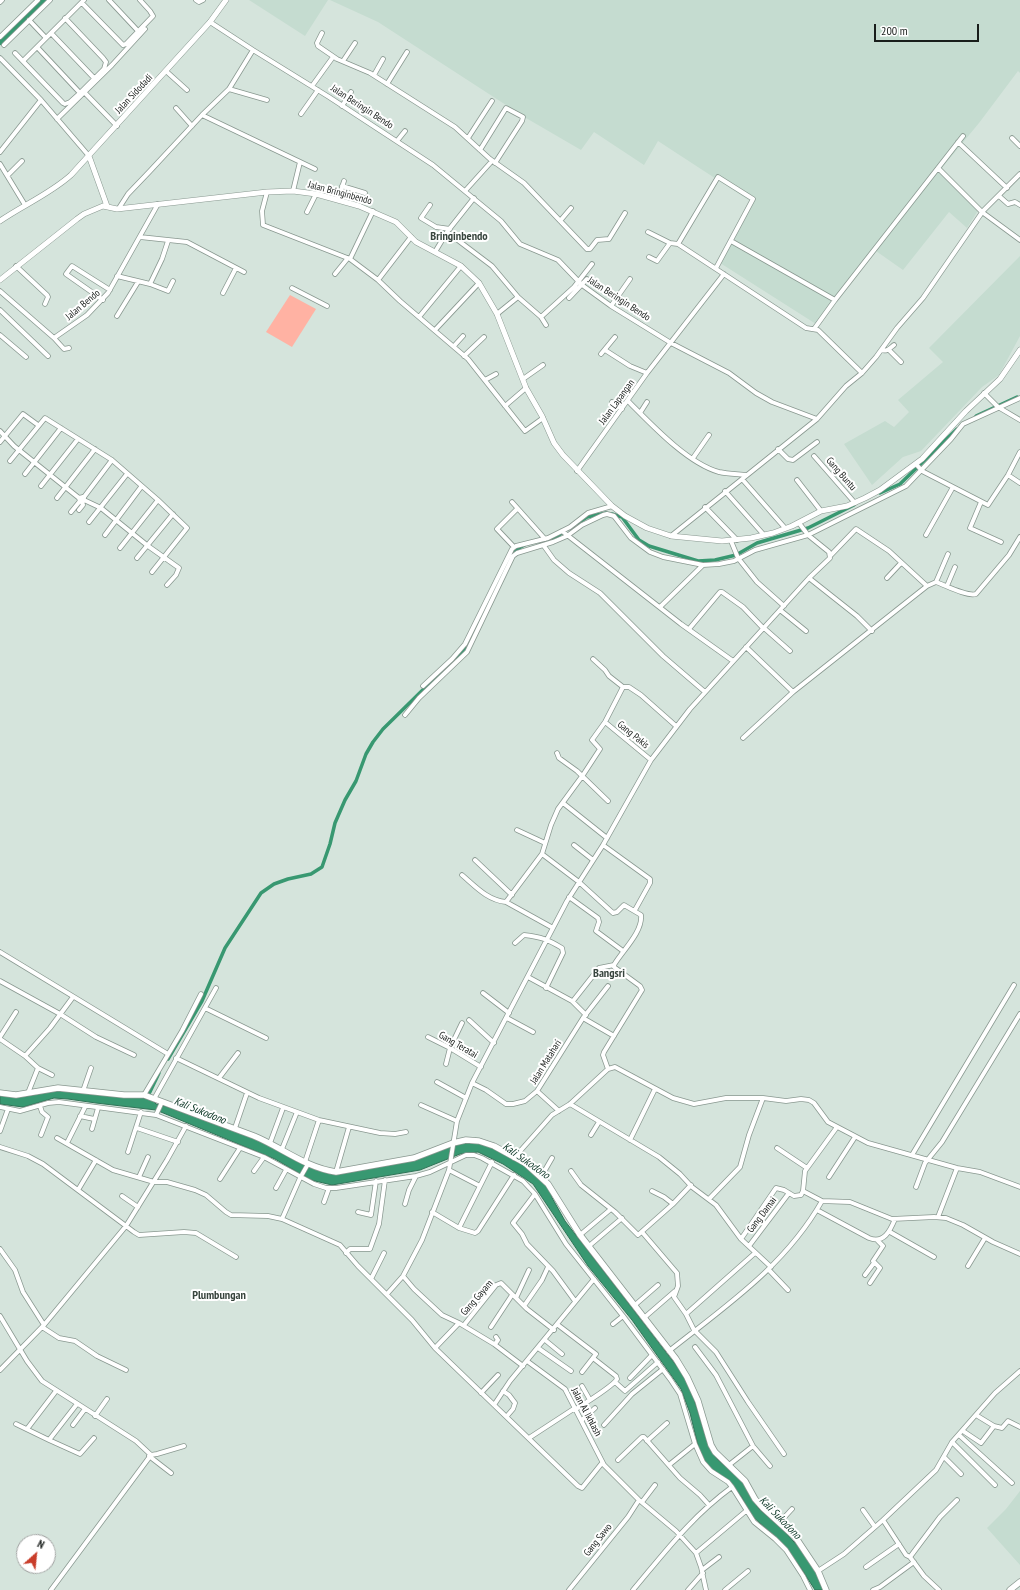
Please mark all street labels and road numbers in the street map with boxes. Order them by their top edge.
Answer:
street label: Jalan Sidodadi [113,72,155,116]
street label: Jalan Beringin Bendo [328,82,396,132]
street label: Jalan Bringinbendo [307,179,373,207]
street label: Jalan Beringin Bendo [585,274,653,324]
street label: Jalan Bendo [63,287,103,323]
street label: Jalan Lapangan [597,377,637,427]
street label: Gang Buntu [823,455,859,493]
street label: Gang Pakis [615,719,651,751]
street label: Gang Teratai [436,1029,480,1061]
street label: Jalan Matahari [528,1038,564,1086]
street label: Gang Damai [745,1195,779,1235]
street label: Gang Gayam [458,1278,496,1318]
street label: Jalan Al Ikhlash [568,1386,604,1438]
street label: Gang Sawo [581,1521,615,1559]

